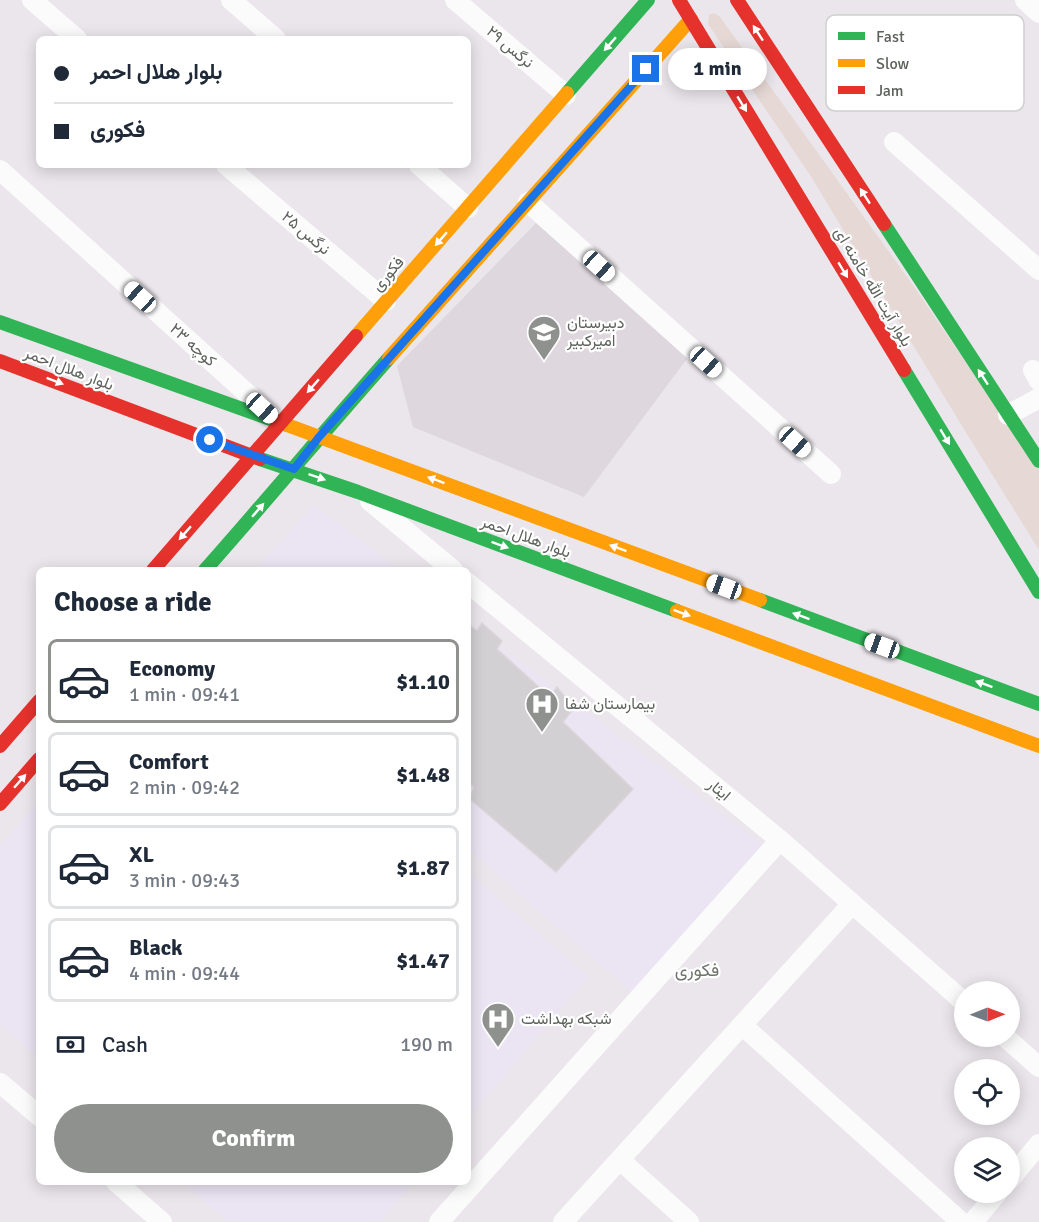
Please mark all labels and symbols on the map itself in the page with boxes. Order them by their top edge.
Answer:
legend [826,15,1024,111]
street label: نرگس ۲۹ [482,21,538,73]
one-way arrow [753,25,764,41]
text: Fast [876,27,905,47]
one-way arrow [604,36,617,51]
callout: 1 min [667,48,766,90]
text: Slow [876,54,910,74]
route end [632,55,659,82]
text: Jam [876,81,904,101]
one-way arrow [737,96,748,112]
one-way arrow [860,188,871,204]
street label: نرگس ۲۵ [278,207,334,259]
street label: بلوار آیت الله خامنه ای [829,224,917,350]
one-way arrow [435,231,448,246]
car [580,247,618,285]
street label: فکوری [368,253,408,295]
one-way arrow [838,262,849,278]
car [121,278,159,316]
place label: دبیرستان امیرکبیر [566,313,624,351]
school or university icon: دبیرستان امیرکبیر [526,314,562,361]
street label: کوچه ۲۳ [165,319,220,372]
street label: بلوار هلال احمر [21,342,116,395]
car [687,343,725,381]
one-way arrow [978,369,989,385]
one-way arrow [46,377,64,387]
one-way arrow [307,378,320,393]
car [243,389,281,427]
car [776,423,814,461]
route start [196,426,223,453]
one-way arrow [939,429,950,445]
one-way arrow [308,473,326,483]
one-way arrow [427,475,445,485]
one-way arrow [251,503,264,518]
street label: بلوار هلال احمر [478,511,574,562]
one-way arrow [179,525,192,540]
one-way arrow [491,540,509,550]
one-way arrow [609,543,627,553]
car [704,572,744,602]
one-way arrow [674,608,692,618]
one-way arrow [792,611,810,620]
car [862,631,902,661]
one-way arrow [975,679,993,688]
hospital icon: بیمارستان شفا [524,686,560,733]
place label: بیمارستان شفا [565,694,655,714]
one-way arrow [13,774,26,789]
street label: ایثار [702,774,735,806]
district label: فکوری [675,959,719,981]
north arrow [954,981,1020,1047]
hospital icon: شبکه بهداشت [480,1001,516,1048]
place label: شبکه بهداشت [521,1009,612,1029]

